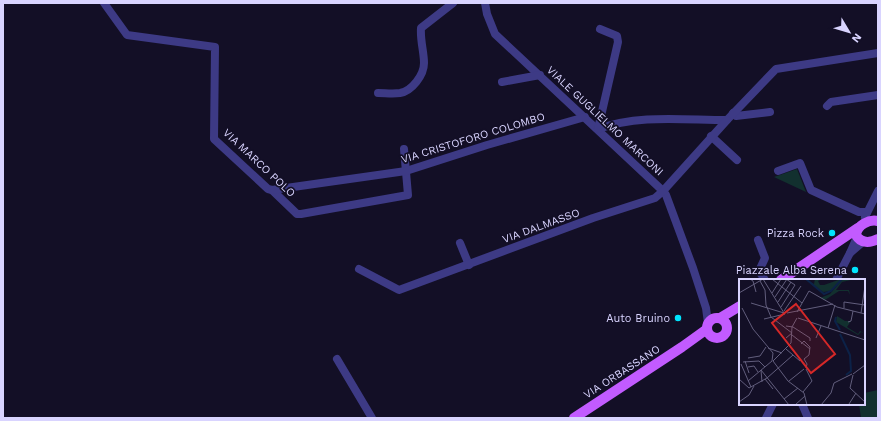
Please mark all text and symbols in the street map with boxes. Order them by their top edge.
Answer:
north arrow [829,12,869,52]
text: N [849,31,864,45]
street label: VIALE GUGLIELMO MARCONI [544,64,666,178]
street label: VIA CRISTOFORO COLOMBO [400,110,546,166]
street label: VIA MARCO POLO [220,126,298,200]
street label: VIA DALMASSO [501,206,581,246]
place label: Pizza Rock [767,227,824,240]
marker: Pizza Rock [827,228,837,238]
place label: Piazzale Alba Serena [736,264,847,277]
marker: Piazzale Alba Serena [850,265,860,275]
inset map [739,279,865,405]
place label: Auto Bruino [606,312,670,325]
marker: Auto Bruino [673,313,683,323]
street label: VIA ORBASSANO [581,342,663,402]

